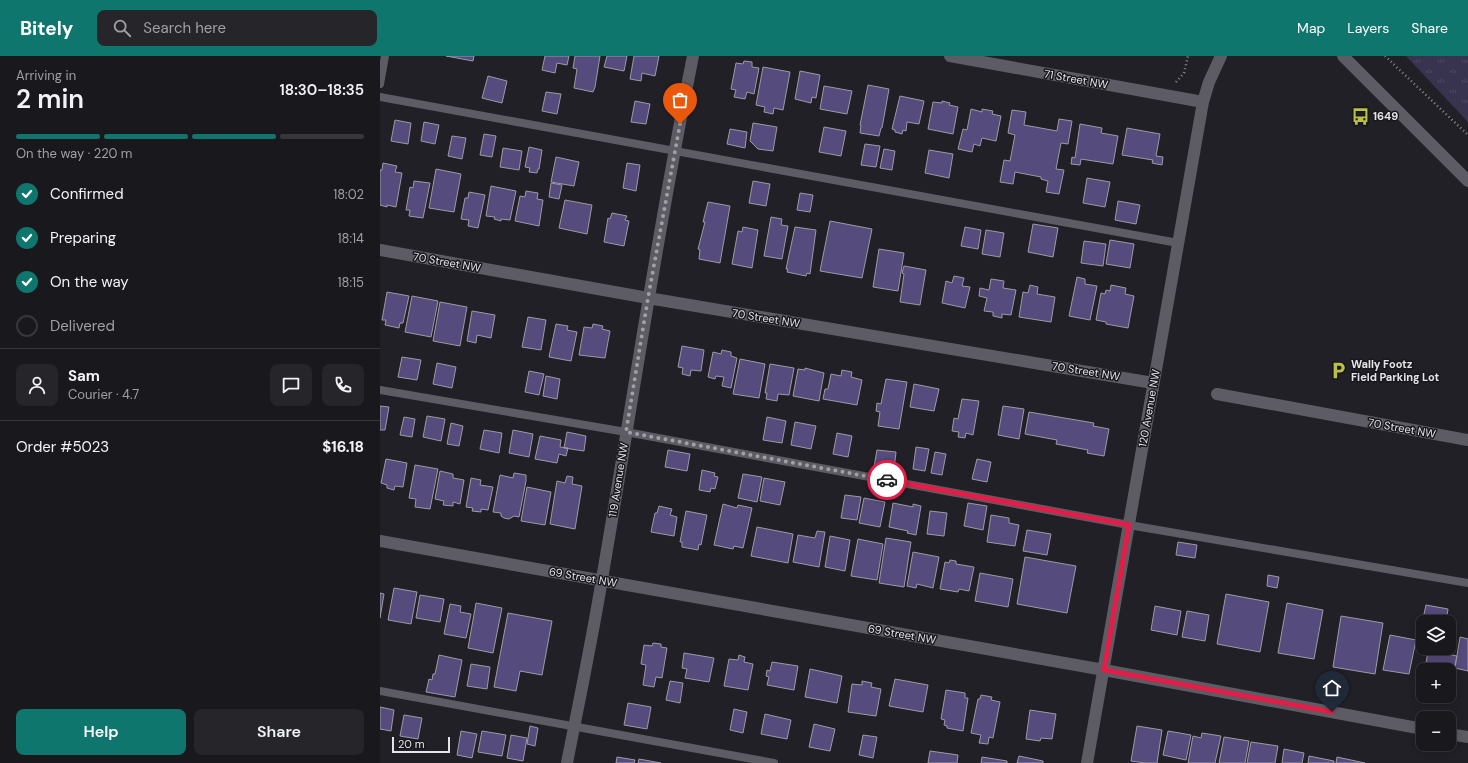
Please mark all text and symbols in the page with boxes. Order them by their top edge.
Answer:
search box [97,10,377,46]
text: Bitely [20,16,73,41]
icon: search [111,17,133,39]
text: Search here [143,18,226,38]
text: Map [1297,19,1325,37]
text: Layers [1347,19,1389,37]
text: Share [1411,19,1448,37]
street label: 71 Street NW [1043,66,1109,92]
text: Arriving in [16,67,76,84]
text: 18:30–18:35 [280,80,364,100]
text: 2 min [16,82,84,116]
pin [663,83,697,124]
icon: bag [669,89,691,111]
bus stop icon: 1649 [1350,106,1370,126]
place label: 1649 [1373,109,1398,123]
text: On the way · 220 m [16,145,132,162]
icon: check [16,183,38,205]
text: Confirmed [50,184,124,204]
text: 18:02 [333,186,364,203]
icon: check [16,227,38,249]
text: Preparing [50,228,116,248]
text: 18:14 [337,230,364,247]
street label: 70 Street NW [412,249,482,275]
icon: check [16,271,38,293]
text: On the way [50,272,129,292]
text: 18:15 [337,274,364,291]
street label: 70 Street NW [731,306,801,330]
text: Delivered [50,316,115,336]
place label: Wally Footz Field Parking Lot [1351,357,1439,384]
street label: 70 Street NW [1051,359,1121,383]
parking icon: Wally Footz Field Parking Lot [1328,360,1348,380]
button: person [16,364,58,406]
button: chat [270,364,312,406]
button: phone [322,364,364,406]
text: Sam [68,366,100,386]
street label: 120 Avenue NW [1135,368,1163,448]
text: Courier · 4.7 [68,386,139,403]
street label: 70 Street NW [1367,415,1437,441]
text: Order #5023 [16,437,109,457]
text: $16.18 [322,437,364,457]
street label: 119 Avenue NW [605,441,631,518]
courier [867,460,907,500]
icon: car [876,469,898,491]
street label: 69 Street NW [548,564,618,590]
map controls [1416,615,1456,751]
button: layers [1416,615,1456,655]
street label: 69 Street NW [867,621,937,647]
button: + [1416,663,1456,703]
pin [1315,671,1349,712]
icon: home [1321,677,1343,699]
button: Help [16,709,186,755]
button: Share [194,709,364,755]
button: − [1416,711,1456,751]
scale bar [392,735,450,754]
text: 20 m [398,737,424,751]

